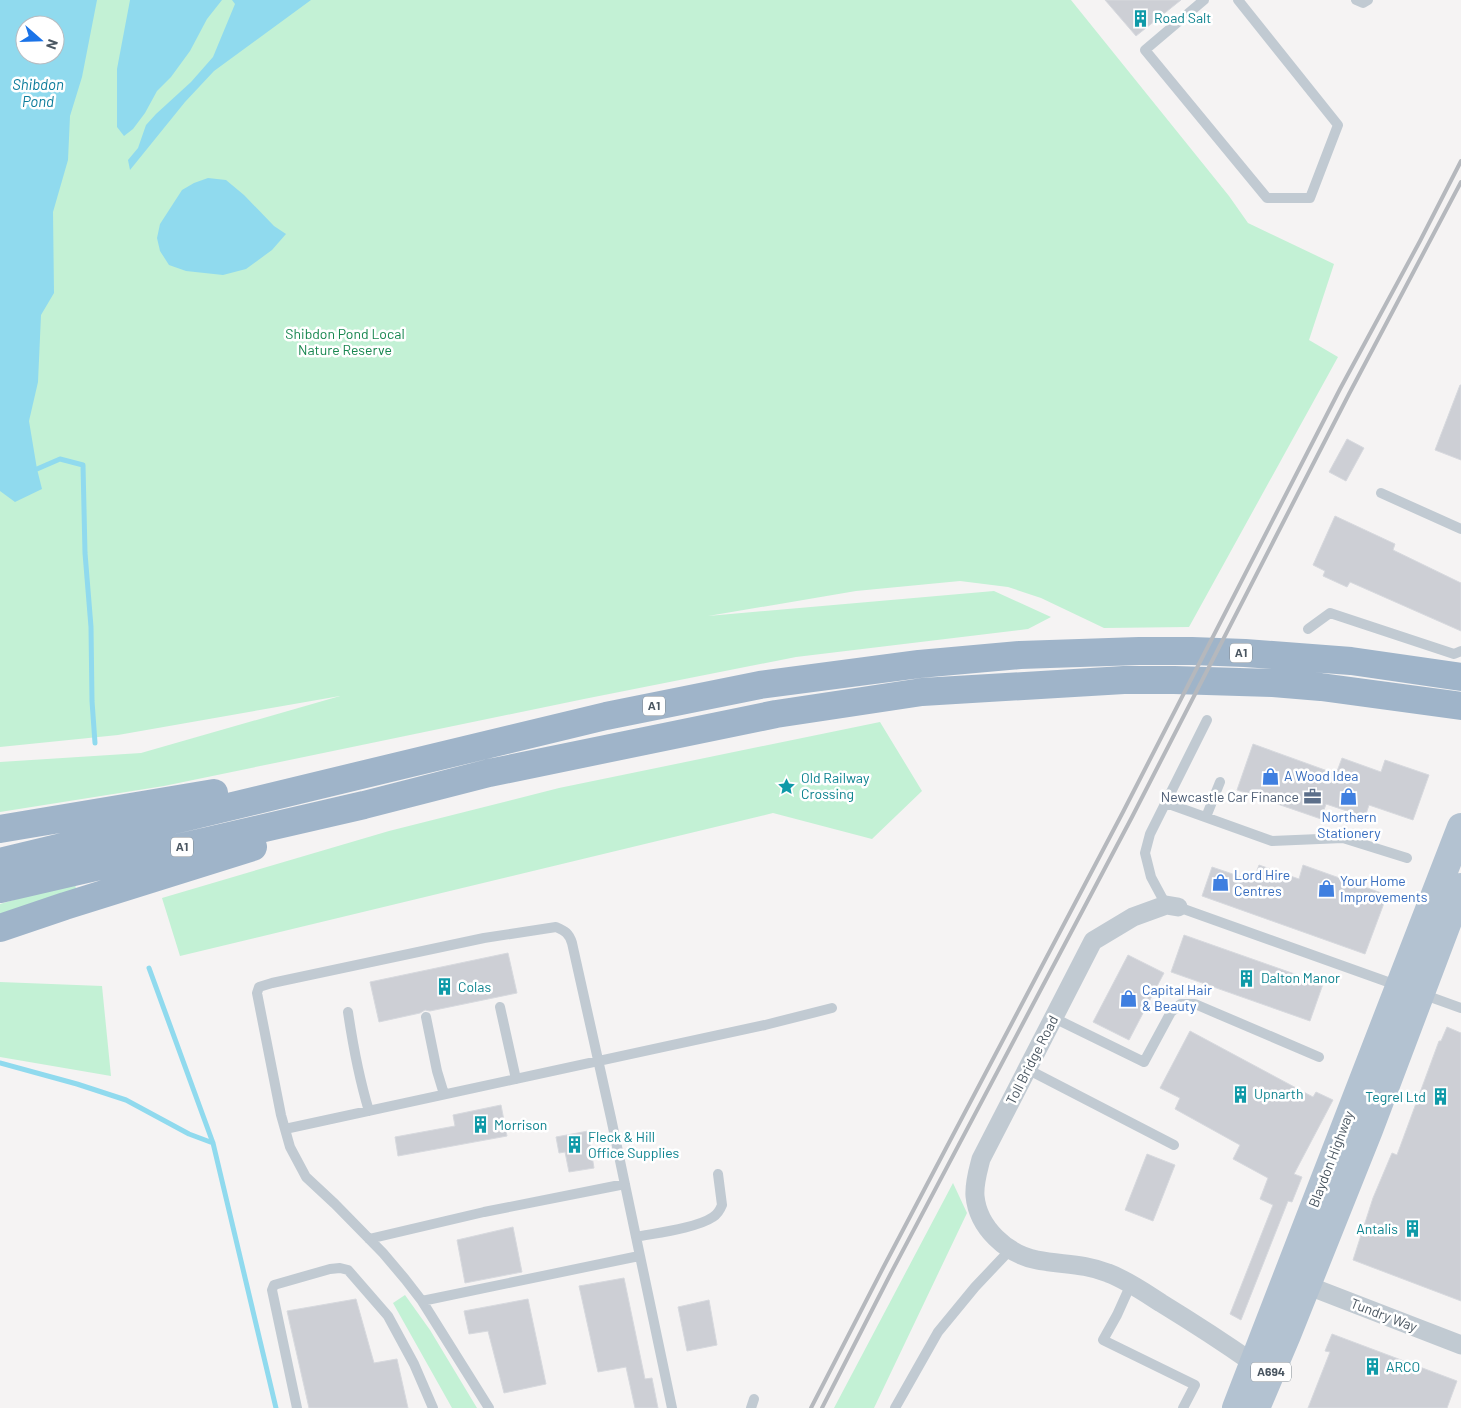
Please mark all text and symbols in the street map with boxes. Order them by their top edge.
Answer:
building icon: Road Salt [1130,8,1150,28]
place label: Road Salt [1154,9,1211,26]
north arrow [15,15,65,65]
text: N [43,37,62,52]
water label: Shibdon Pond [12,75,64,110]
park label: Shibdon Pond Local Nature Reserve [285,325,405,358]
road number: A1 [1230,644,1252,662]
road number: A1 [643,696,665,716]
shop icon: A Wood Idea [1260,766,1280,786]
place label: A Wood Idea [1284,767,1358,784]
place label: Old Railway Crossing [801,769,870,802]
place icon: Old Railway Crossing [777,776,797,796]
office icon: Newcastle Car Finance [1303,787,1323,807]
shop icon: Northern Stationery [1339,787,1359,807]
place label: Newcastle Car Finance [1161,788,1299,805]
place label: Northern Stationery [1317,808,1381,841]
road number: A1 [171,838,193,856]
place label: Lord Hire Centres [1234,866,1290,899]
place label: Your Home Improvements [1340,872,1428,905]
shop icon: Lord Hire Centres [1210,873,1230,893]
shop icon: Your Home Improvements [1316,879,1336,899]
building icon: Dalton Manor [1237,968,1257,988]
place label: Dalton Manor [1261,969,1340,986]
building icon: Colas [434,977,454,997]
place label: Colas [458,978,491,995]
place label: Capital Hair & Beauty [1142,981,1212,1014]
shop icon: Capital Hair & Beauty [1118,988,1138,1008]
street label: Toll Bridge Road [1002,1012,1061,1107]
building icon: Upnarth [1230,1084,1250,1104]
place label: Upnarth [1254,1085,1303,1102]
building icon: Tegrel Ltd [1430,1087,1450,1107]
place label: Tegrel Ltd [1365,1088,1426,1105]
street label: Blaydon Highway [1304,1108,1357,1209]
building icon: Morrison [470,1115,490,1135]
place label: Morrison [494,1116,547,1133]
place label: Fleck & Hill Office Supplies [588,1128,680,1161]
building icon: Fleck & Hill Office Supplies [564,1135,584,1155]
building icon: Antalis [1402,1219,1422,1239]
place label: Antalis [1356,1220,1398,1237]
street label: Tundry Way [1349,1294,1420,1335]
building icon: ARCO [1362,1357,1382,1377]
place label: ARCO [1386,1358,1420,1375]
road number: A694 [1251,1362,1291,1381]

